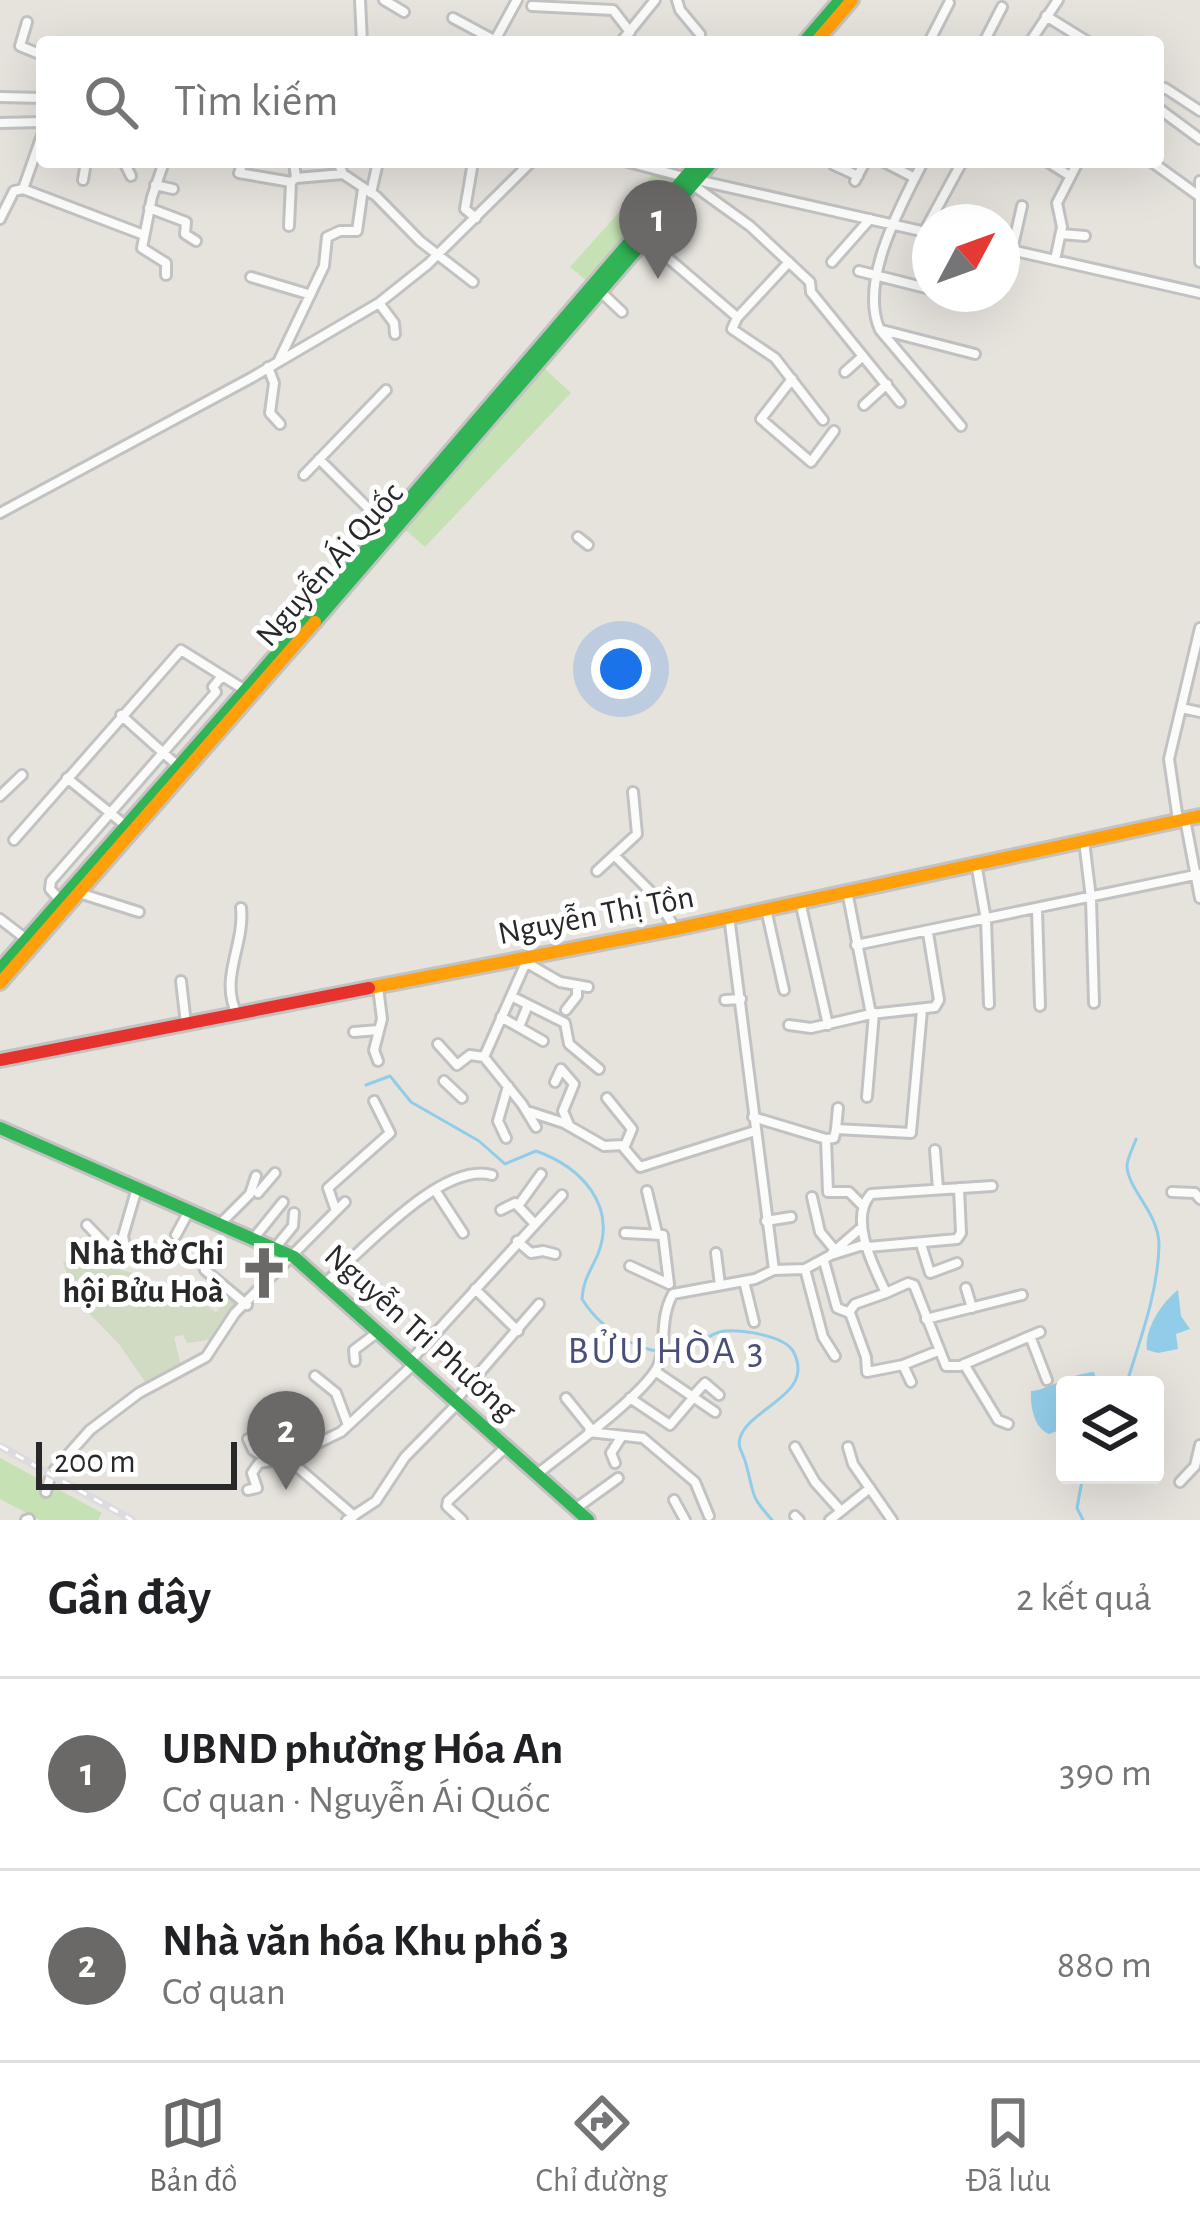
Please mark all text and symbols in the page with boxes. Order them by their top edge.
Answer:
search box [36,36,1164,168]
icon: search [78,69,144,135]
text: Tìm kiếm [174,79,339,124]
pin: 1 [619,180,697,279]
north arrow [912,204,1020,312]
street label: Nguyễn Ái Quốc [247,474,410,653]
your location [591,639,651,699]
street label: Nguyễn Thị Tồn [495,878,697,951]
street label: Nguyễn Tri Phương [318,1236,524,1427]
place label: Nhà thờ Chi hội Bửu Hoà [63,1238,224,1309]
church icon: Nhà thờ Chi hội Bửu Hoà [235,1244,293,1302]
district label: BỬU HÒA 3 [568,1329,766,1371]
map controls [1056,1376,1164,1484]
button: layers [1056,1376,1164,1484]
pin: 2 [247,1391,325,1490]
scale bar [36,1436,237,1489]
text: 200 m [54,1446,136,1479]
text: Gần đây [48,1573,211,1624]
text: 2 kết quả [1016,1579,1152,1618]
text: UBND phường Hóa An [162,1727,563,1772]
text: 1 [80,1754,94,1793]
text: 390 m [1059,1754,1152,1793]
text: Cơ quan · Nguyễn Ái Quốc [162,1781,550,1820]
text: Nhà văn hóa Khu phố 3 [162,1919,569,1964]
text: 2 [78,1946,96,1985]
text: 880 m [1057,1946,1152,1985]
text: Cơ quan [162,1973,286,2012]
tab: Bản đồ [149,2090,238,2202]
tab: Chỉ đường [536,2090,667,2202]
tab: Đã lưu [966,2090,1051,2202]

